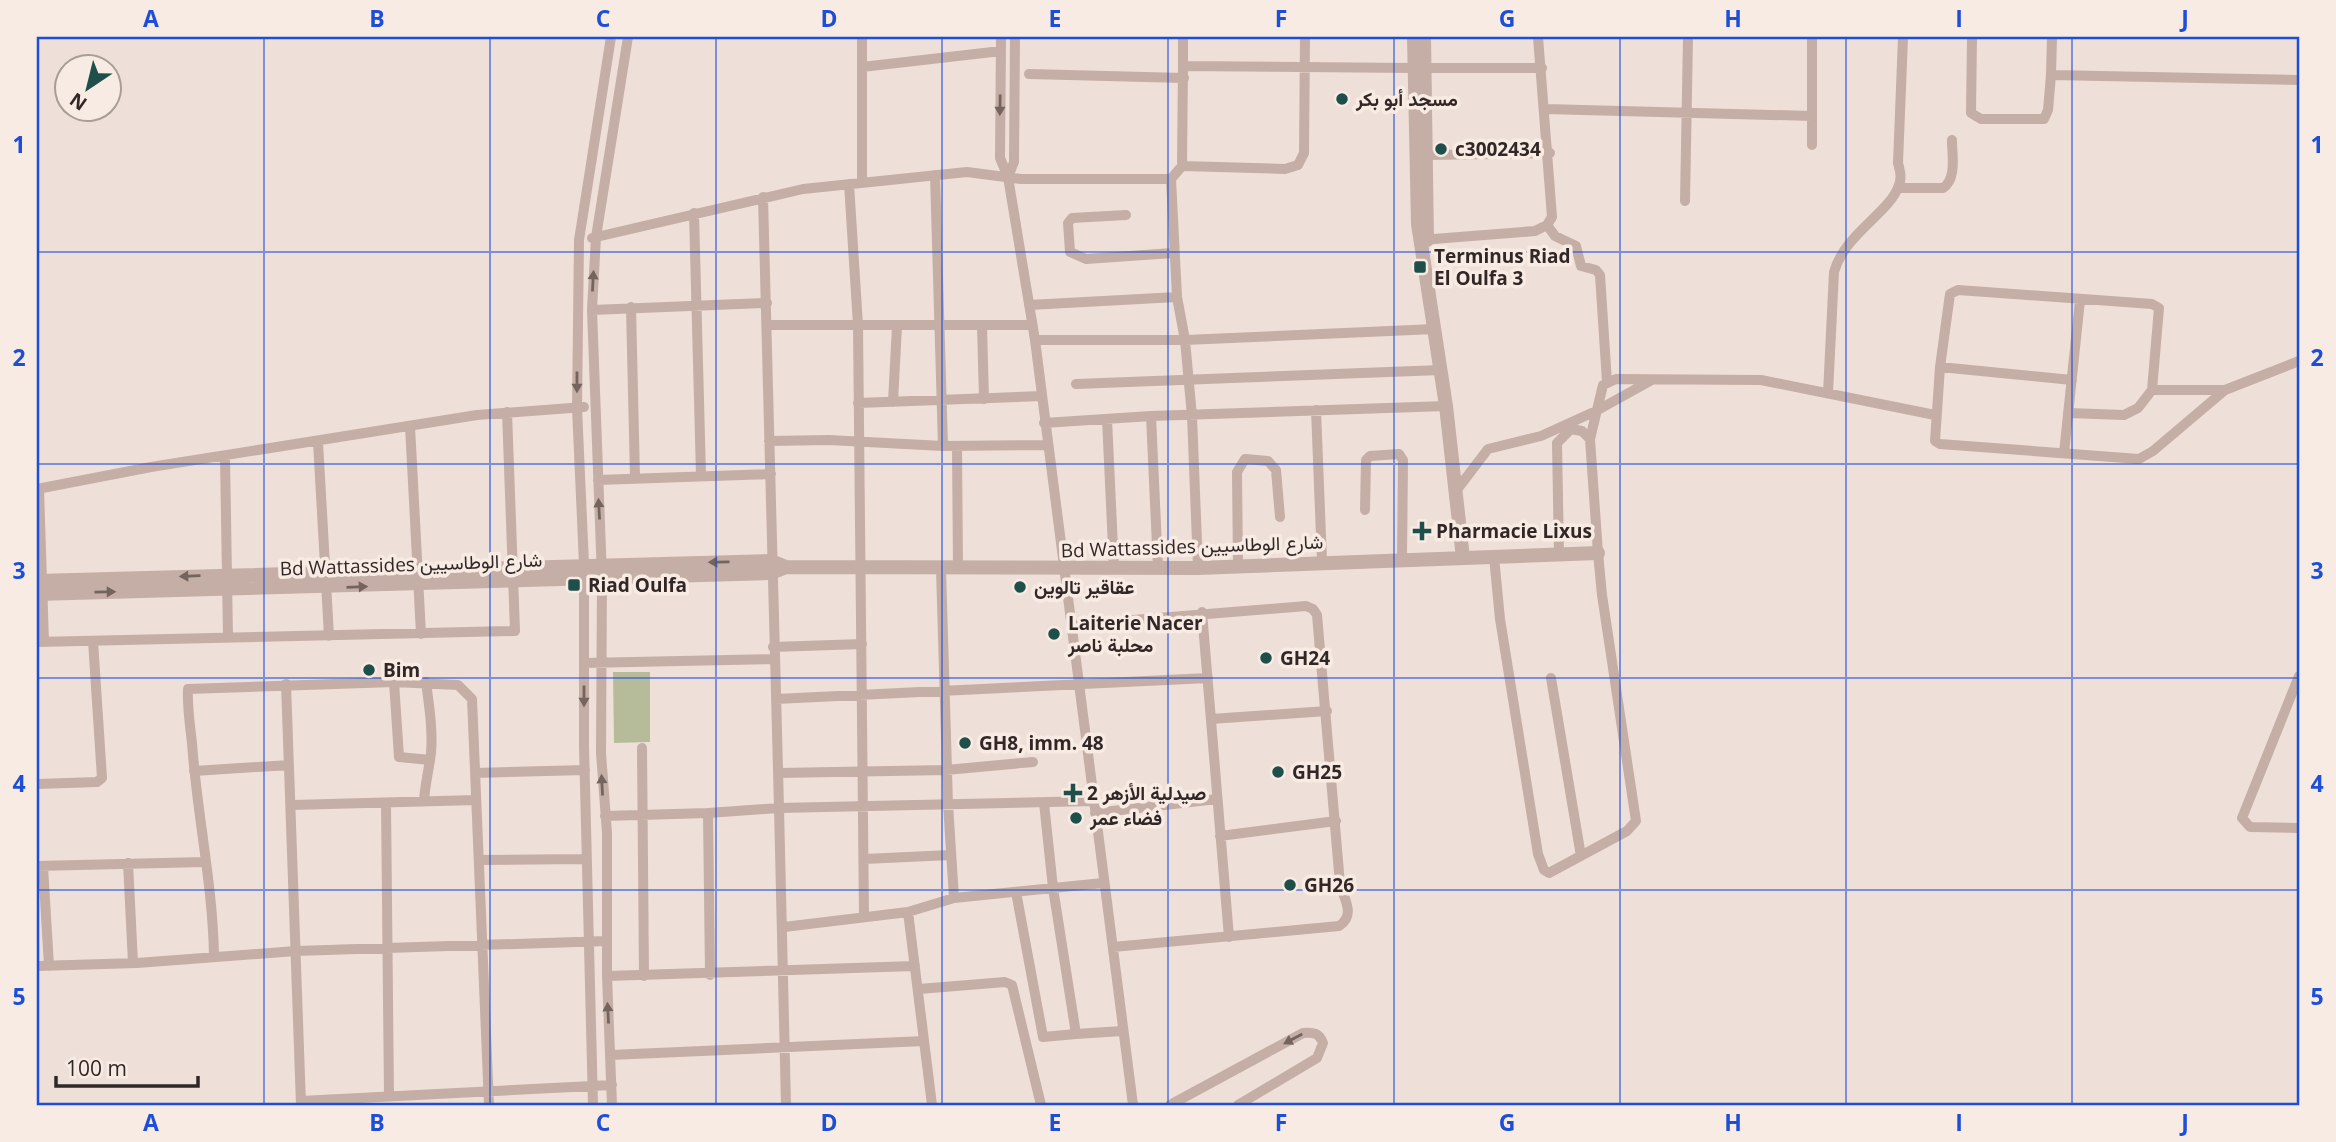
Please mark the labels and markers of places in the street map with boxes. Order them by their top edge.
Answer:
place label: مسجد أبو بكر [1355,86,1458,112]
marker: مسجد أبو بكر [1334,91,1350,107]
place label: c3002434 [1455,136,1541,162]
marker: c3002434 [1433,141,1449,157]
place label: Terminus Riad El Oulfa 3 [1434,243,1571,291]
marker: Terminus Riad El Oulfa 3 [1412,259,1428,275]
place label: Pharmacie Lixus [1436,518,1592,544]
marker: Pharmacie Lixus [1414,523,1430,539]
place label: Riad Oulfa [588,572,687,598]
place label: عقاقير تالوين [1034,574,1134,600]
marker: Riad Oulfa [566,577,582,593]
marker: عقاقير تالوين [1012,579,1028,595]
place label: Laiterie Nacer محلبة ناصر [1067,610,1203,658]
marker: Laiterie Nacer محلبة ناصر [1046,626,1062,642]
place label: GH24 [1280,645,1330,671]
marker: GH24 [1258,650,1274,666]
place label: Bim [383,657,420,683]
marker: Bim [361,662,377,678]
place label: GH8, imm. 48 [979,730,1104,756]
marker: GH8, imm. 48 [957,735,973,751]
place label: GH25 [1292,759,1342,785]
marker: GH25 [1270,764,1286,780]
place label: صيدلية الأزهر 2 [1087,780,1206,806]
marker: صيدلية الأزهر 2 [1065,785,1081,801]
place label: فضاء عمر [1089,805,1162,831]
marker: فضاء عمر [1068,810,1084,826]
place label: GH26 [1304,872,1354,898]
marker: GH26 [1282,877,1298,893]

